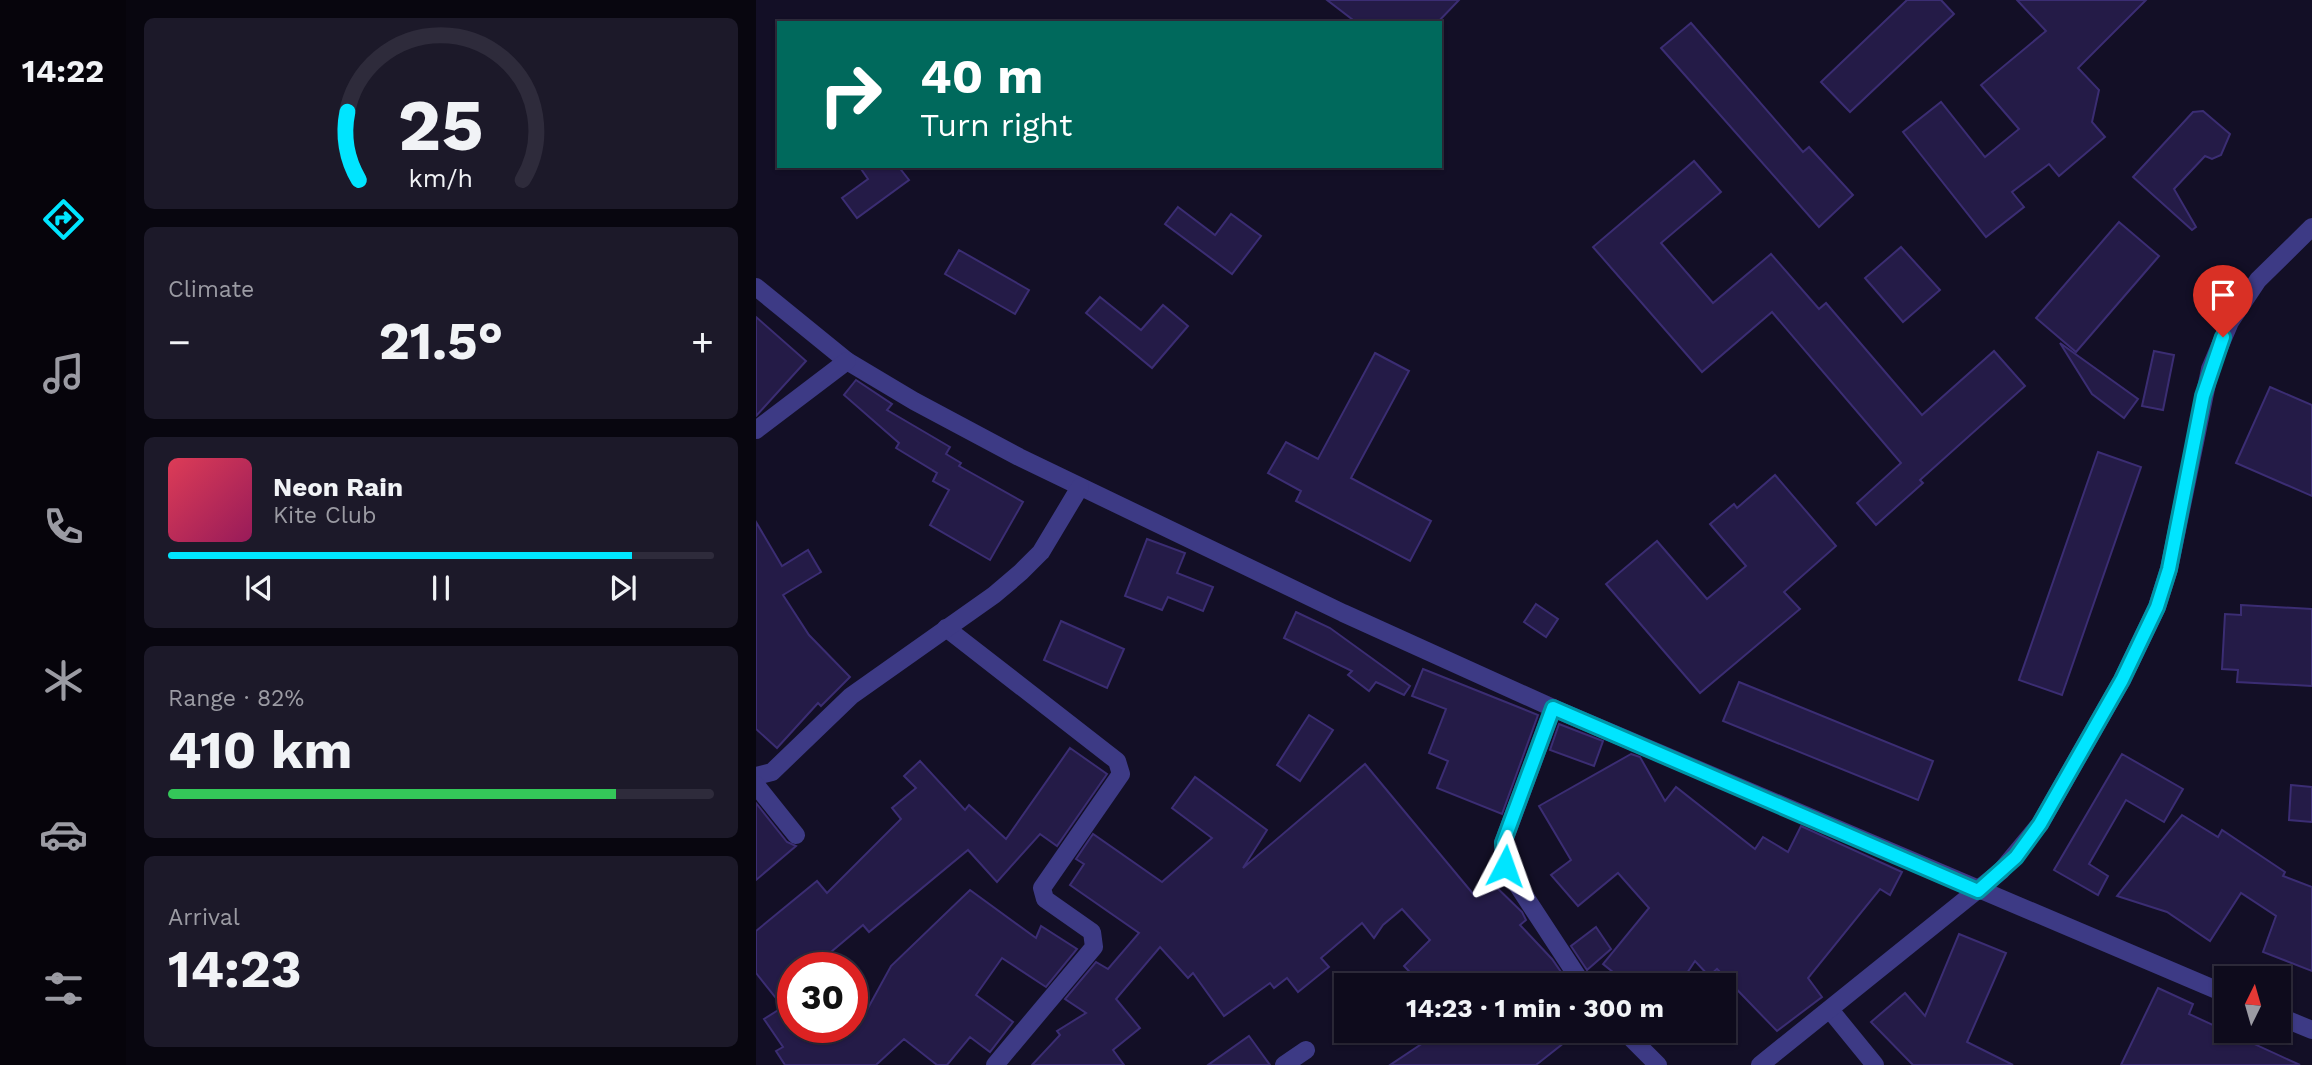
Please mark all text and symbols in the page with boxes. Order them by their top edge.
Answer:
text: 40 m [920,47,1043,105]
icon: right [805,49,896,140]
text: 14:22 [22,52,104,90]
text: 25 [398,82,484,168]
text: Turn right [920,106,1072,144]
text: km/h [409,164,473,193]
icon: directions [39,195,88,244]
pin [2193,265,2253,337]
text: Climate [168,276,254,303]
icon: arrive [2204,276,2242,314]
text: 21.5° [379,311,503,372]
text: − [168,320,191,364]
text: + [691,320,714,364]
icon: music [39,349,88,398]
text: Neon Rain [273,472,403,502]
icon: phone [39,502,88,551]
text: Kite Club [273,502,376,529]
icon: previous [240,569,278,607]
icon: pause [422,569,460,607]
icon: next [604,569,642,607]
icon: climate [39,656,88,705]
text: Range · 82% [168,685,304,712]
text: 410 km [168,720,352,781]
icon: car [39,810,88,859]
position arrow [1468,829,1542,903]
text: Arrival [168,904,240,931]
text: 14:23 [168,939,302,1000]
speed limit sign: 30 [777,952,868,1043]
icon: filters [39,964,88,1013]
north arrow [2214,966,2291,1043]
map controls [2214,966,2291,1043]
text: 14:23 · 1 min · 300 m [1406,993,1664,1023]

